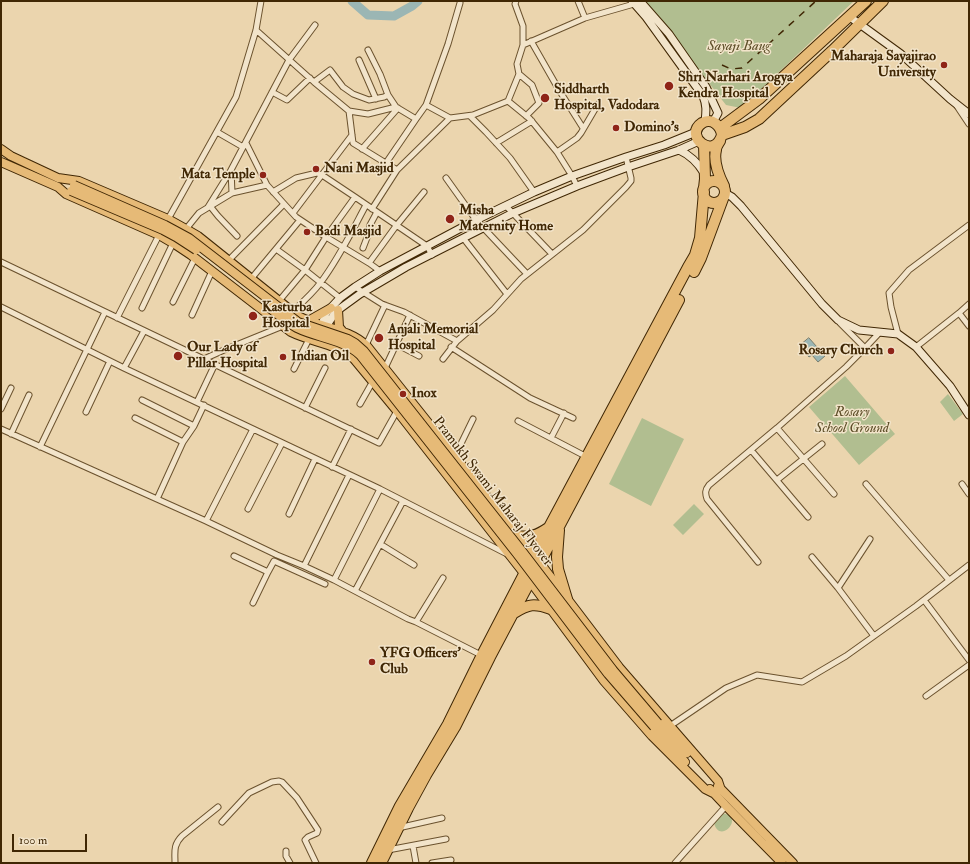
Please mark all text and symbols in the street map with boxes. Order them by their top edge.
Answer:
park label: Sayaji Baug [707,39,771,55]
place label: Maharaja Sayajirao University [831,49,936,82]
marker: Maharaja Sayajirao University [939,60,949,70]
place label: Shri Narhari Arogya Kendra Hospital [678,70,793,102]
marker: Shri Narhari Arogya Kendra Hospital [663,80,675,92]
place label: Siddharth Hospital, Vadodara [554,82,659,114]
marker: Siddharth Hospital, Vadodara [539,92,551,104]
place label: Domino's [624,120,679,136]
marker: Domino's [611,123,621,133]
place label: Nani Masjid [324,161,394,177]
marker: Nani Masjid [311,164,321,174]
place label: Mata Temple [181,167,255,183]
marker: Mata Temple [258,170,268,180]
place label: Misha Maternity Home [459,203,553,236]
marker: Misha Maternity Home [444,213,456,225]
place label: Badi Masjid [315,224,381,240]
marker: Badi Masjid [302,227,312,237]
place label: Kasturba Hospital [262,300,312,332]
marker: Kasturba Hospital [247,310,259,322]
place label: Anjali Memorial Hospital [388,322,478,354]
marker: Anjali Memorial Hospital [373,332,385,344]
place label: Our Lady of Pillar Hospital [187,340,267,372]
place label: Rosary Church [799,343,883,359]
marker: Rosary Church [886,346,896,356]
place label: Indian Oil [291,349,349,365]
marker: Our Lady of Pillar Hospital [172,350,184,362]
marker: Indian Oil [278,352,288,362]
place label: Inox [411,386,437,402]
marker: Inox [398,389,408,399]
park label: Rosary School Ground [815,405,889,438]
street label: Pramukh Swami Maharaj Flyover [428,414,556,570]
place label: YFG Officers' Club [380,646,461,678]
marker: YFG Officers' Club [367,657,377,667]
scale bar [14,826,89,852]
text: 100 m [19,833,47,848]

